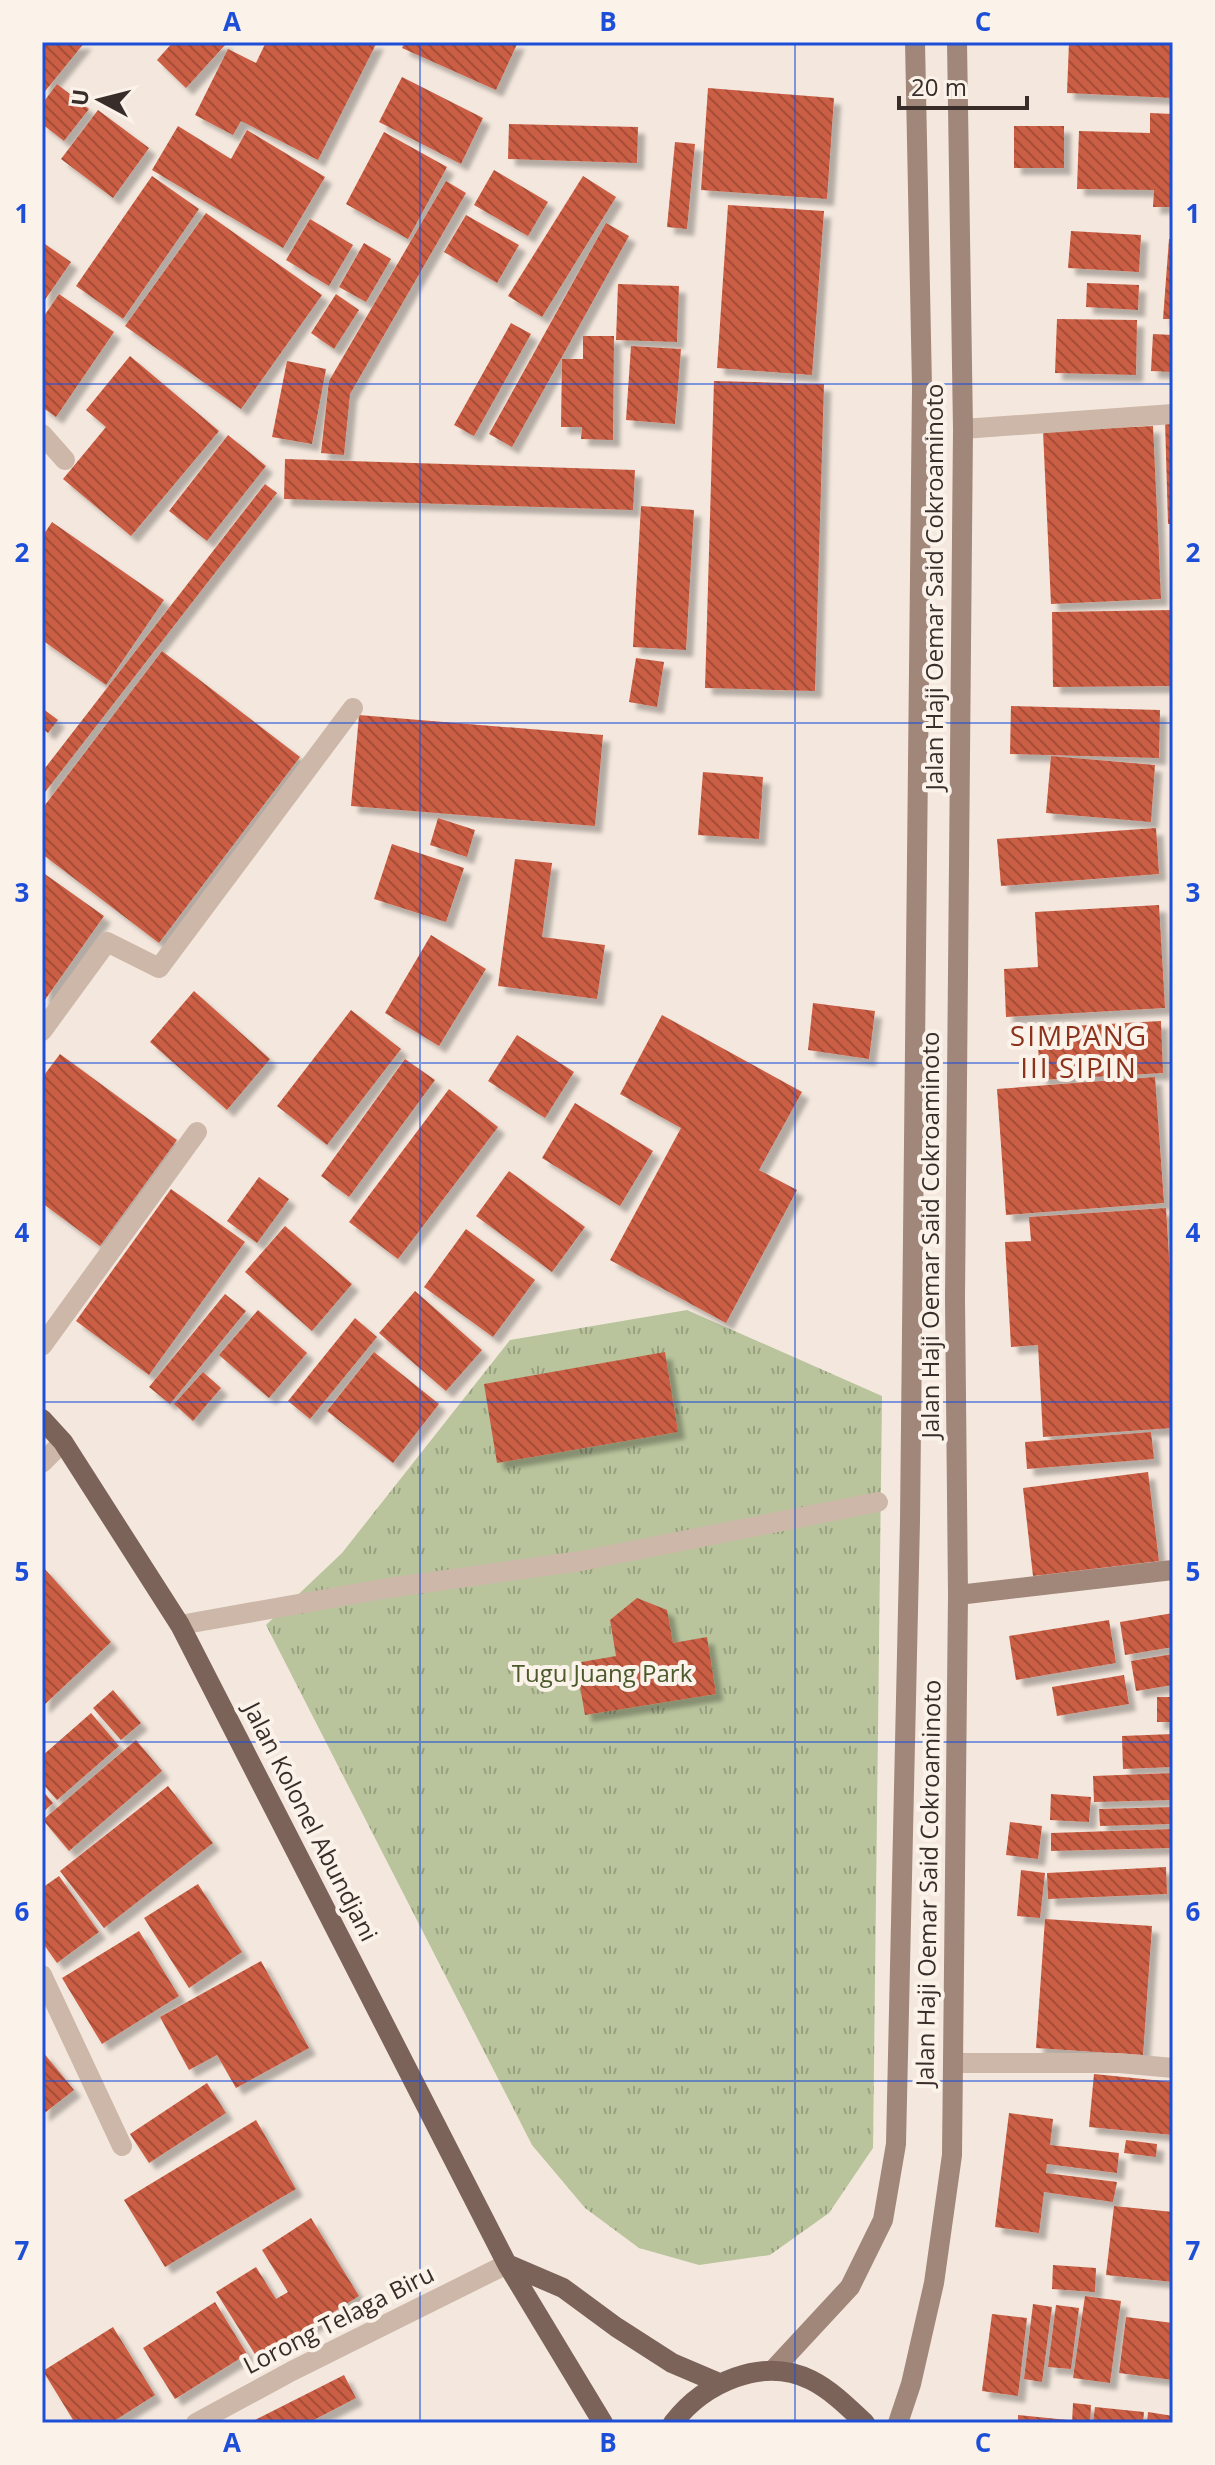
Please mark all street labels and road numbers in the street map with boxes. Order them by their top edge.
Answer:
street label: Jalan Haji Oemar Said Cokroaminoto [917,384,950,792]
street label: Jalan Haji Oemar Said Cokroaminoto [913,1032,946,1440]
street label: Jalan Haji Oemar Said Cokroaminoto [907,1679,948,2089]
street label: Jalan Kolonel Abundjani [236,1694,386,1947]
street label: Lorong Telaga Biru [237,2256,439,2381]

